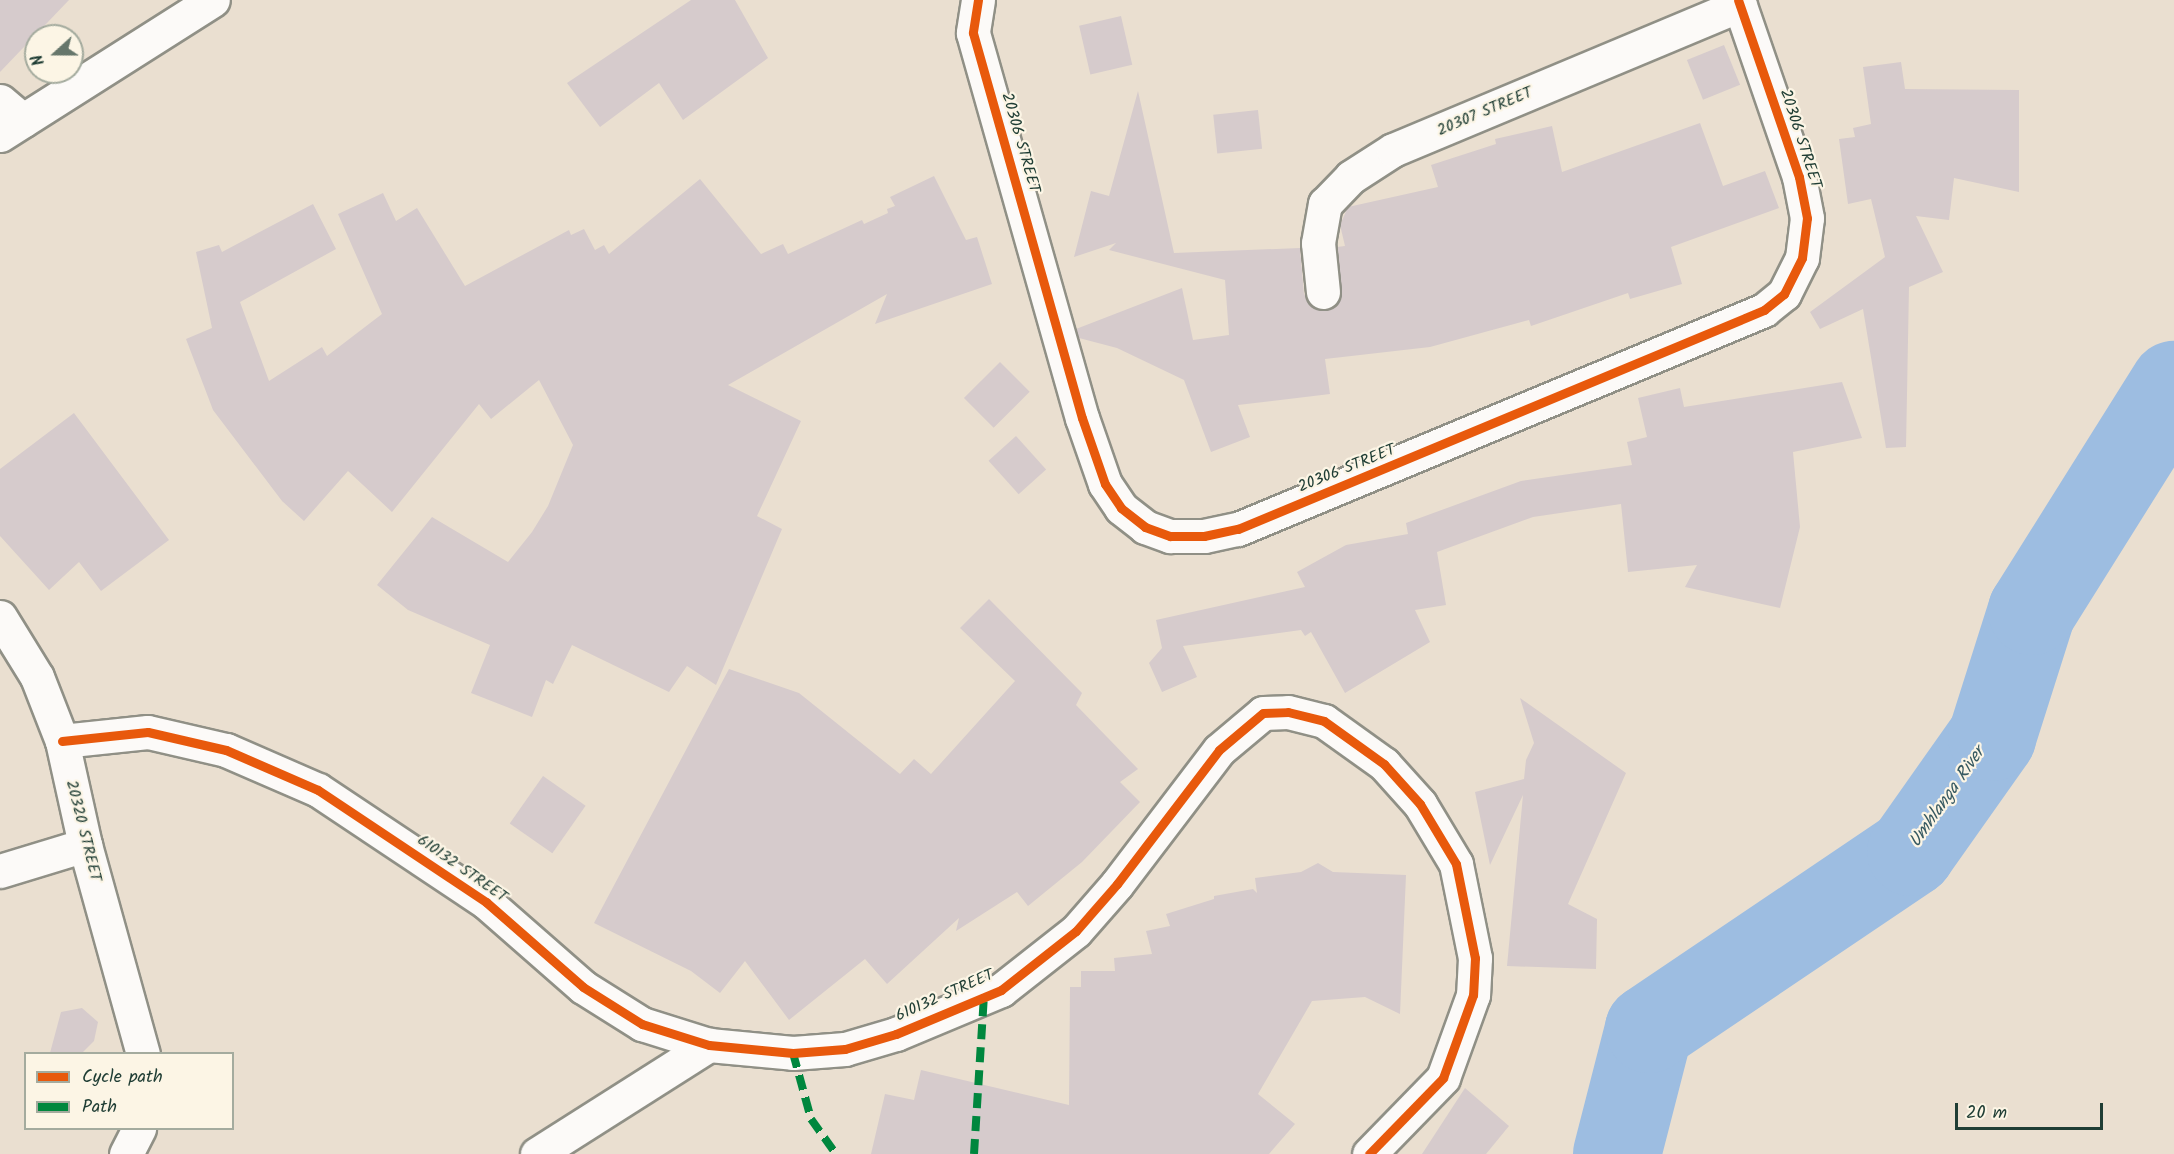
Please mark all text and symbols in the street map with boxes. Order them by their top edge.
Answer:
north arrow [24,24,84,84]
text: N [25,51,52,69]
street label: 20307 STREET [1434,83,1536,141]
street label: 20306 STREET [1775,87,1825,191]
street label: 20306 STREET [997,91,1043,195]
street label: 20306 STREET [1295,441,1399,497]
water label: Umhlanga River [1905,744,1991,852]
street label: 20320 STREET [61,778,105,884]
street label: 610132 STREET [413,831,511,907]
street label: 610132 STREET [893,966,997,1026]
legend [24,1052,234,1130]
text: Cycle path [82,1063,163,1092]
scale bar [1958,1091,2106,1129]
text: Path [82,1093,117,1122]
text: 20 m [1966,1099,2007,1128]

